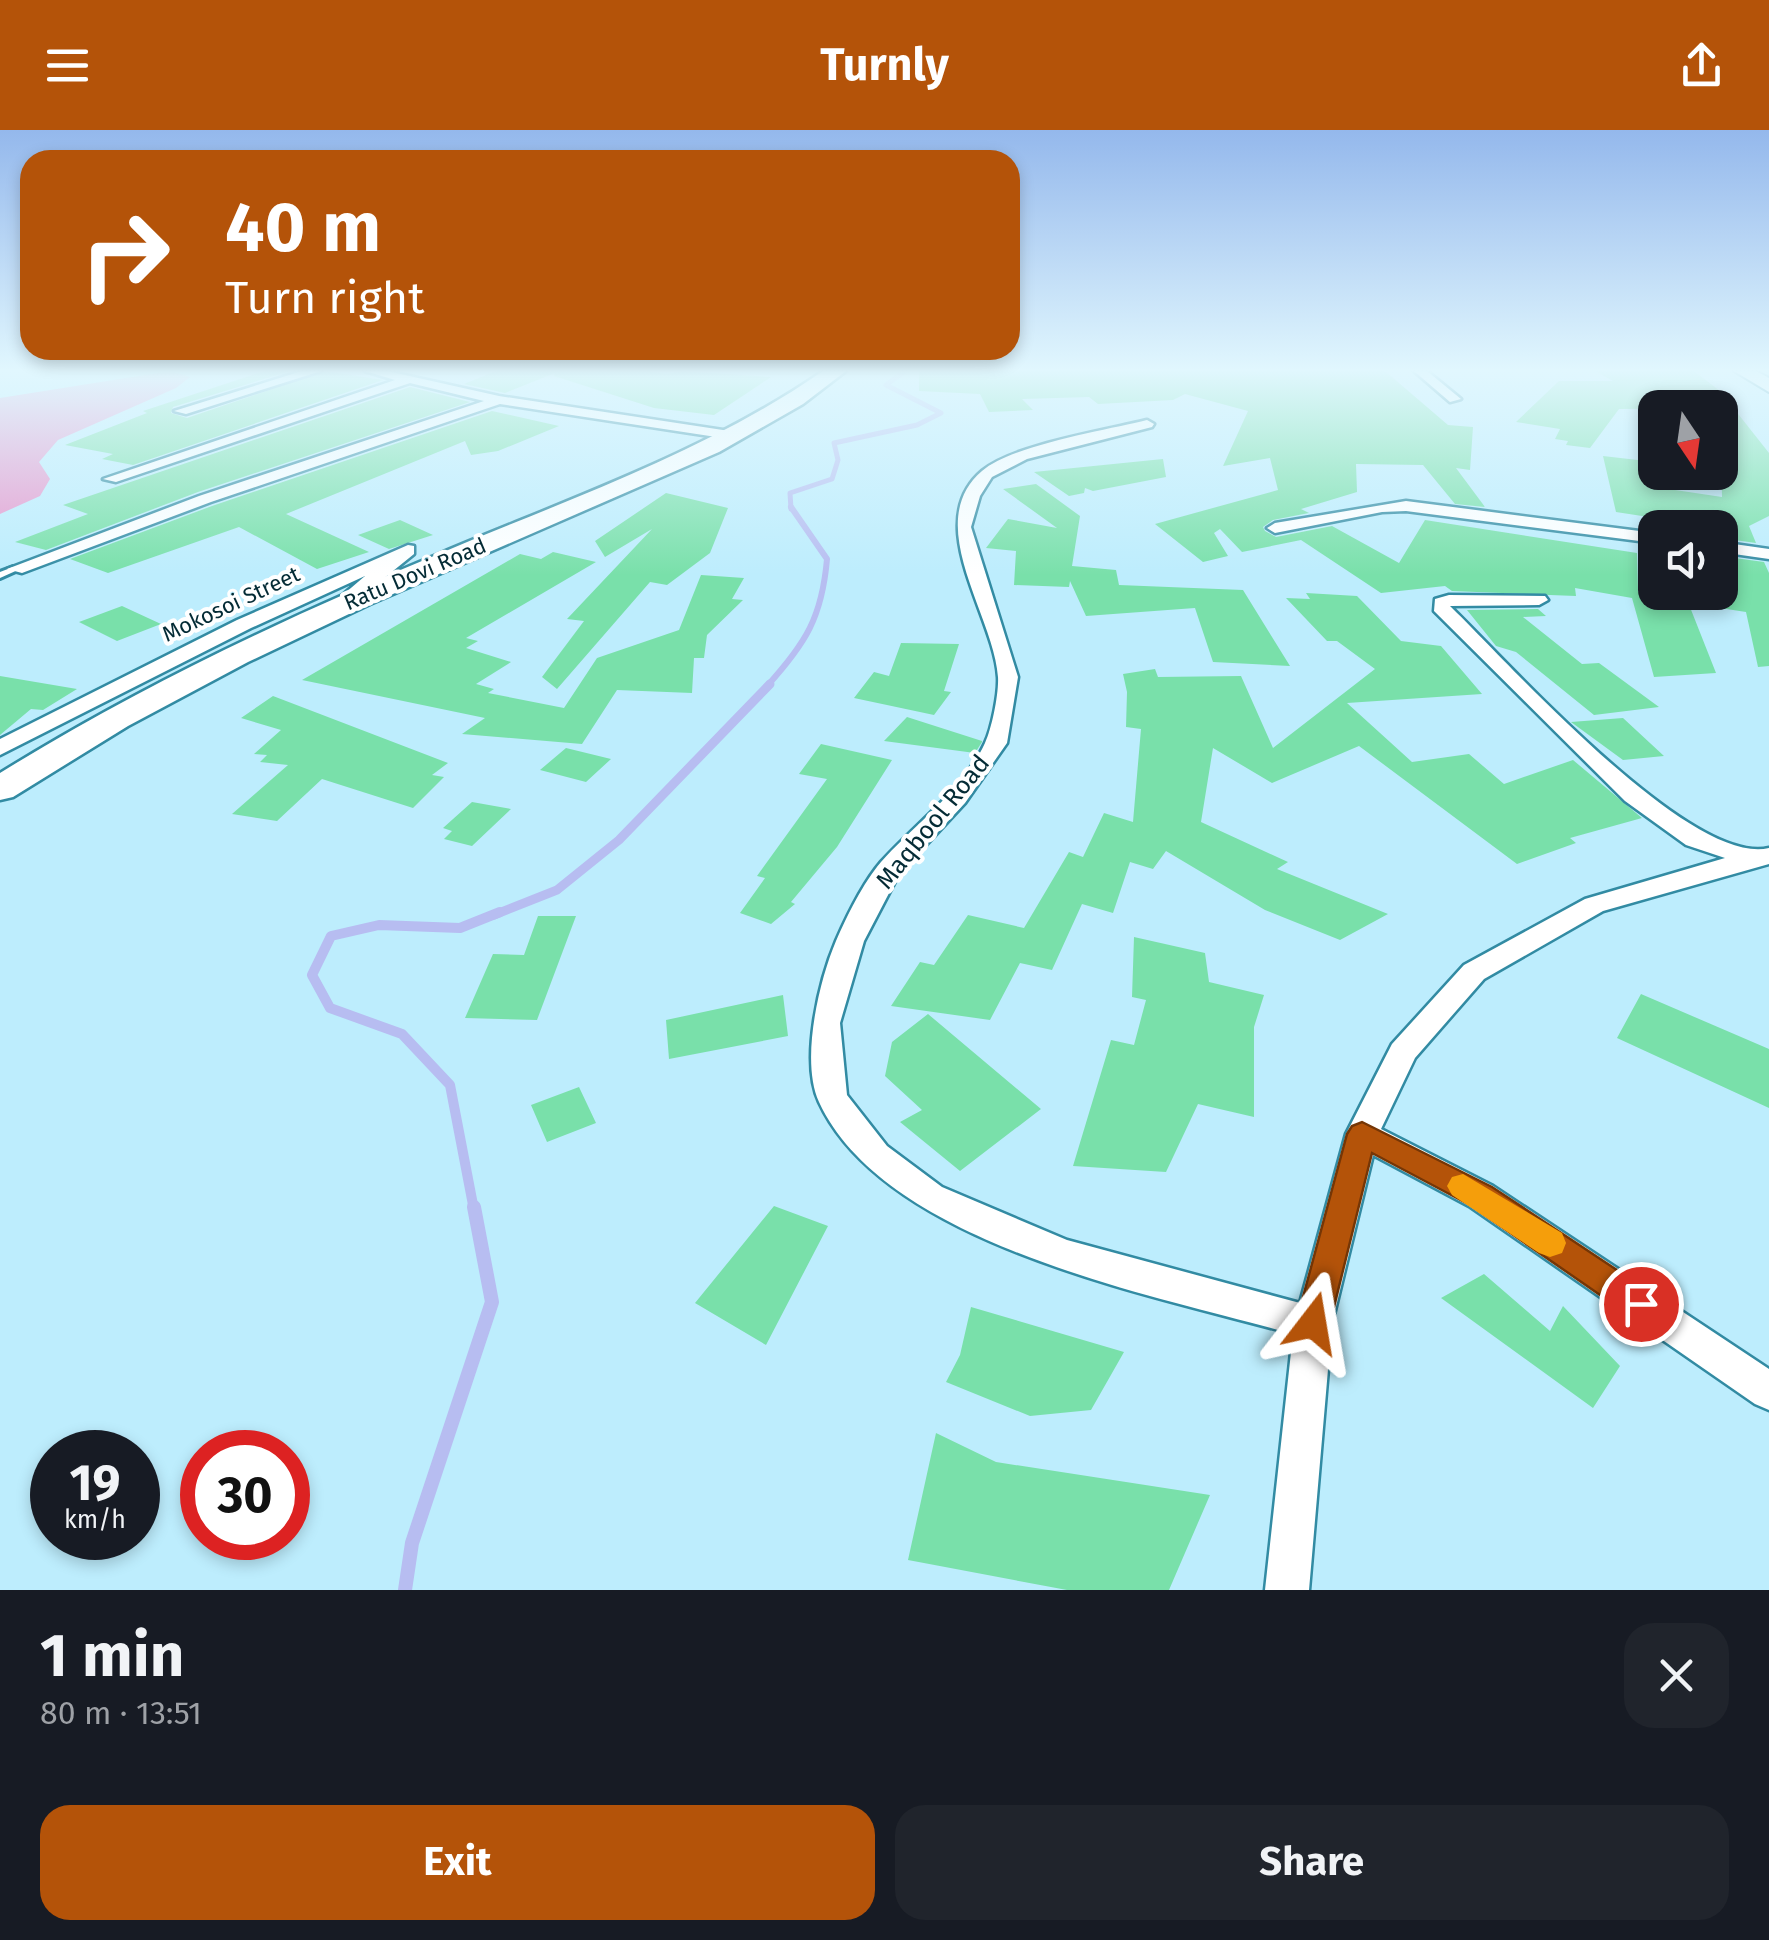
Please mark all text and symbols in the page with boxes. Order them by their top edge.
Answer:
icon: menu [40,38,95,93]
text: Turnly [820,38,949,92]
icon: share [1674,38,1729,93]
text: 40 m [225,186,381,270]
icon: right [60,190,190,320]
text: Turn right [225,271,424,325]
north arrow [1638,390,1738,490]
map controls [1638,390,1738,610]
button: sound [1638,510,1738,610]
street label: Ratu Dovi Road [340,532,490,616]
street label: Mokosoi Street [158,560,304,648]
street label: Maqbool Road [870,749,996,895]
pin [1599,1262,1684,1347]
position arrow [1261,1271,1365,1375]
icon: arrive [1614,1277,1669,1332]
speed limit sign: 30 [180,1430,310,1560]
text: 19 [69,1453,121,1513]
text: km/h [64,1505,126,1535]
text: 1 min [40,1620,184,1692]
button: close [1624,1623,1729,1728]
text: 80 m · 13:51 [40,1694,202,1732]
button: Exit [40,1805,875,1920]
button: Share [895,1805,1729,1920]

